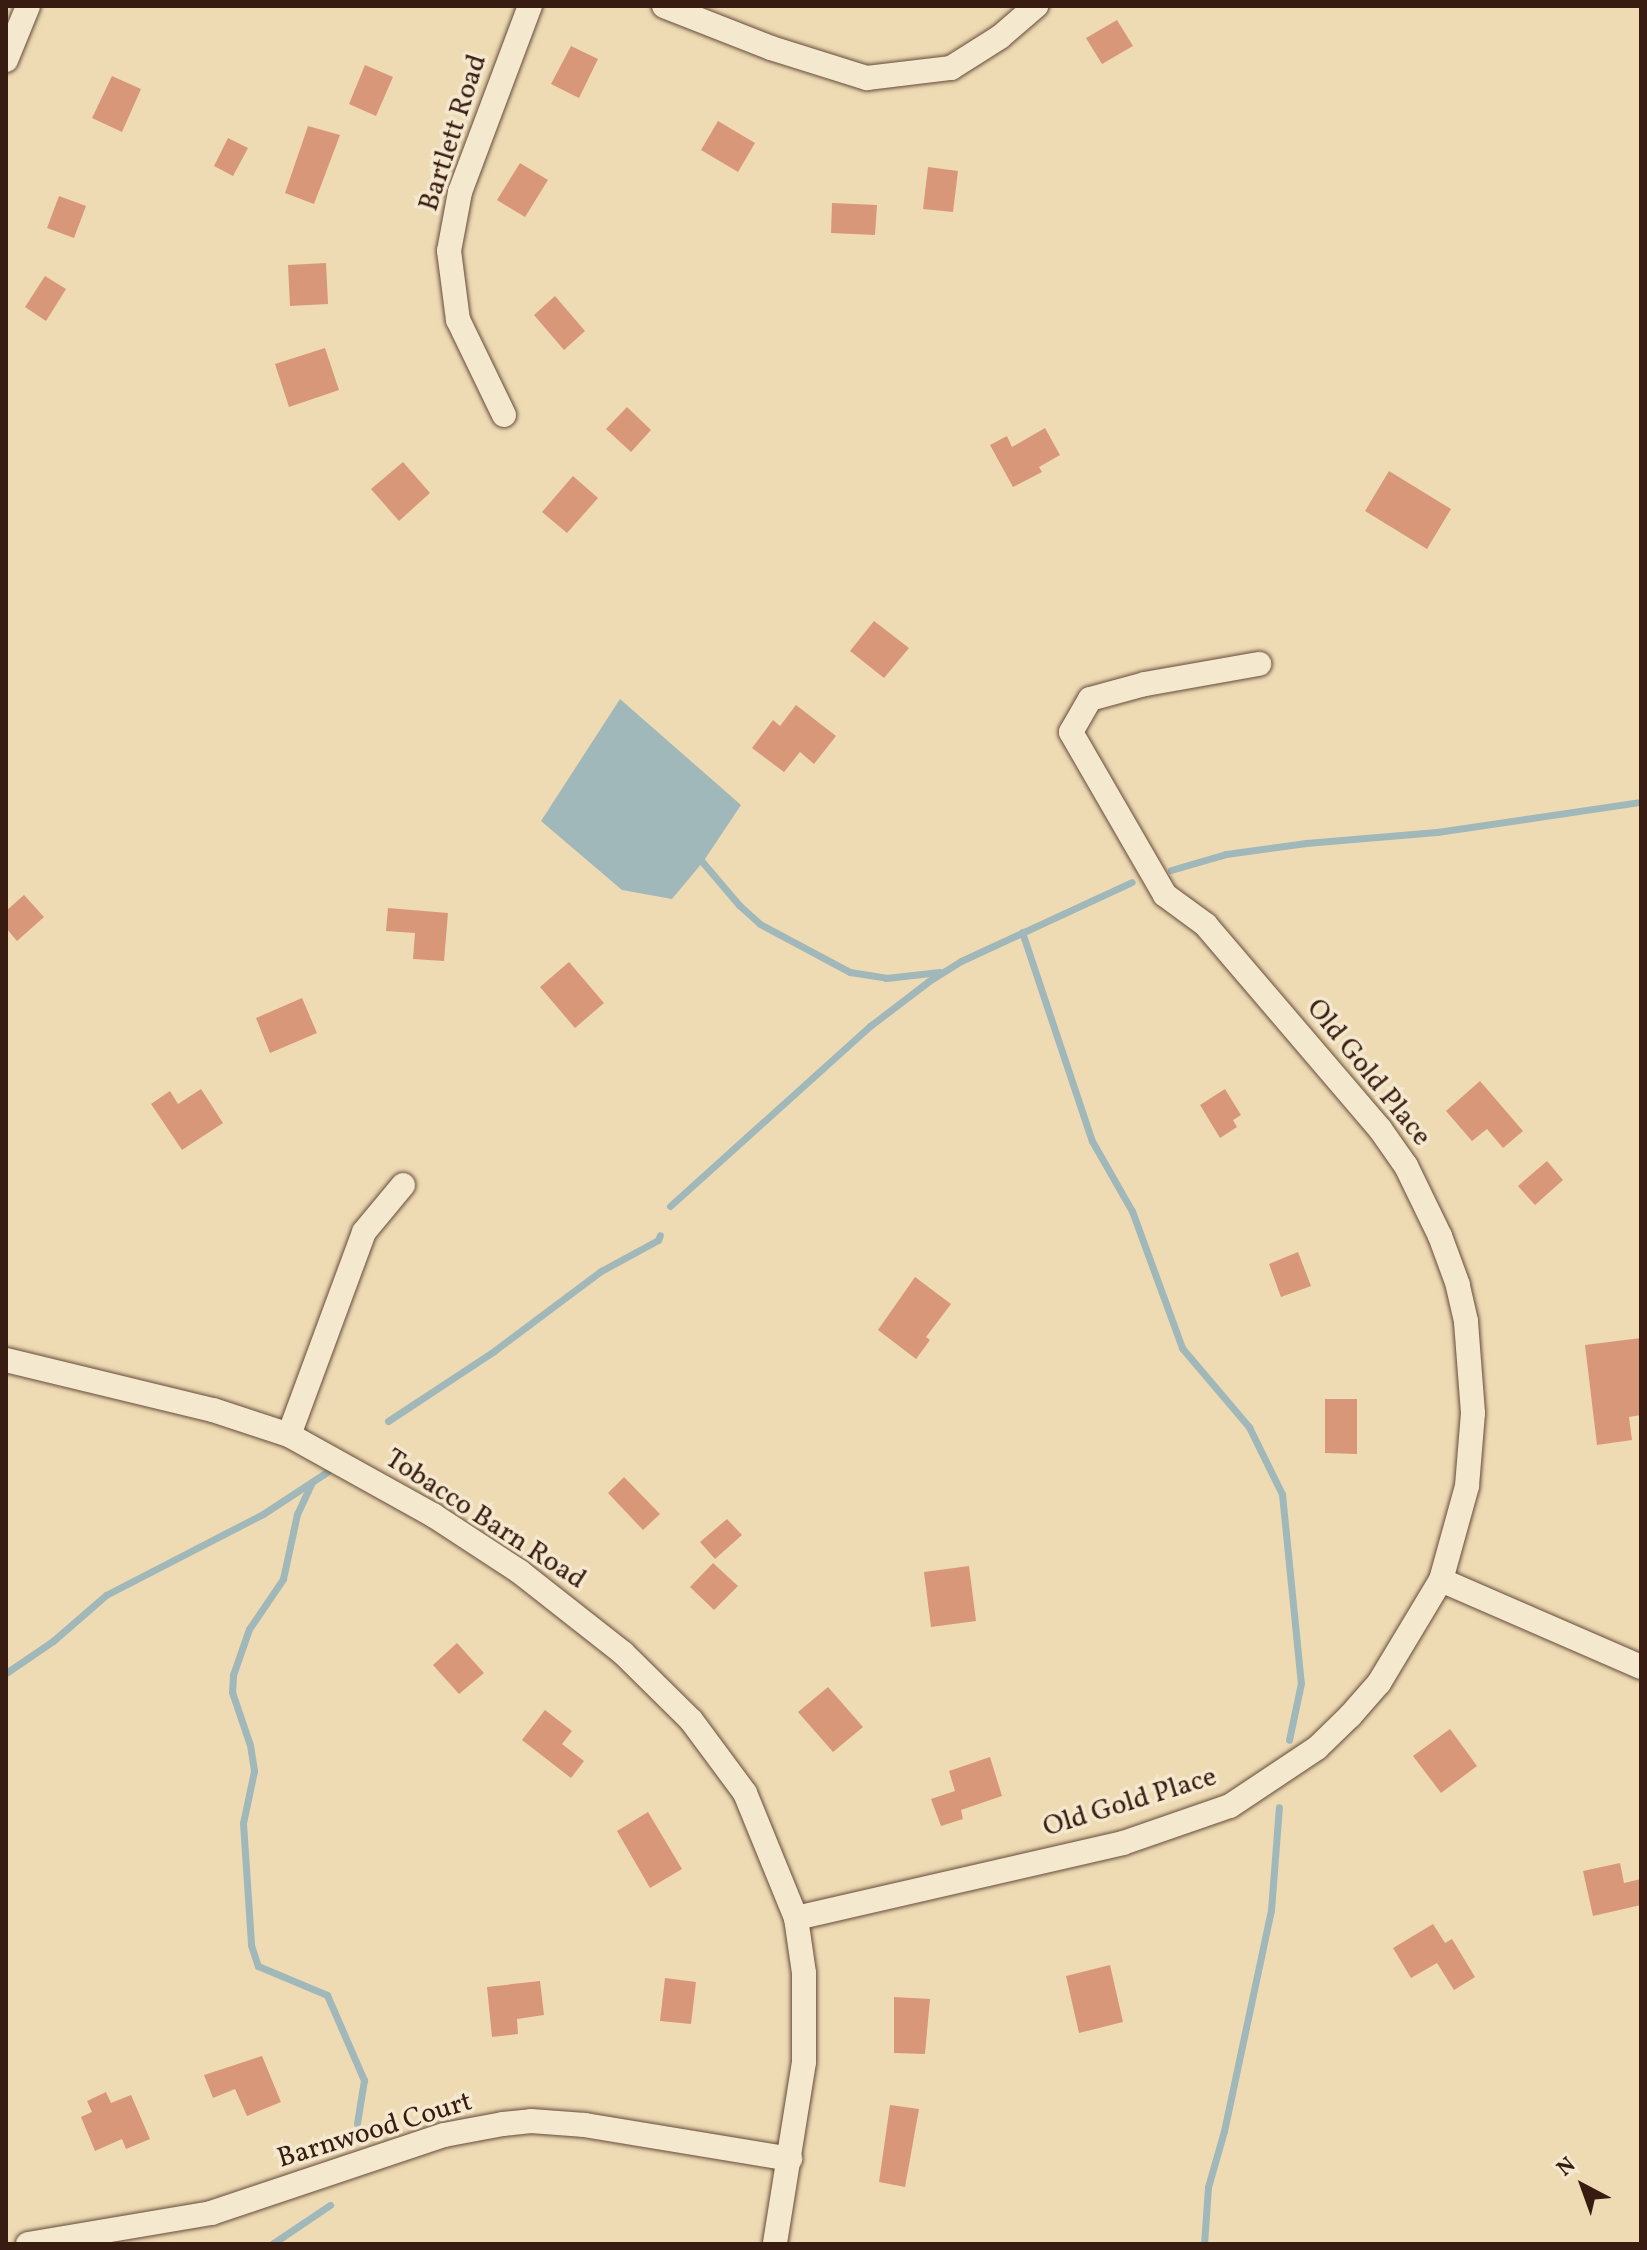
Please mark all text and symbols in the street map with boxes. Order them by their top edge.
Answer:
street label: Bartlett Road [413,50,495,216]
street label: Old Gold Place [1298,993,1438,1153]
street label: Tobacco Barn Road [378,1443,592,1597]
street label: Old Gold Place [1039,1761,1221,1845]
street label: Barnwood Court [274,2085,476,2177]
north arrow [1543,2146,1623,2226]
text: N [1551,2151,1583,2184]

